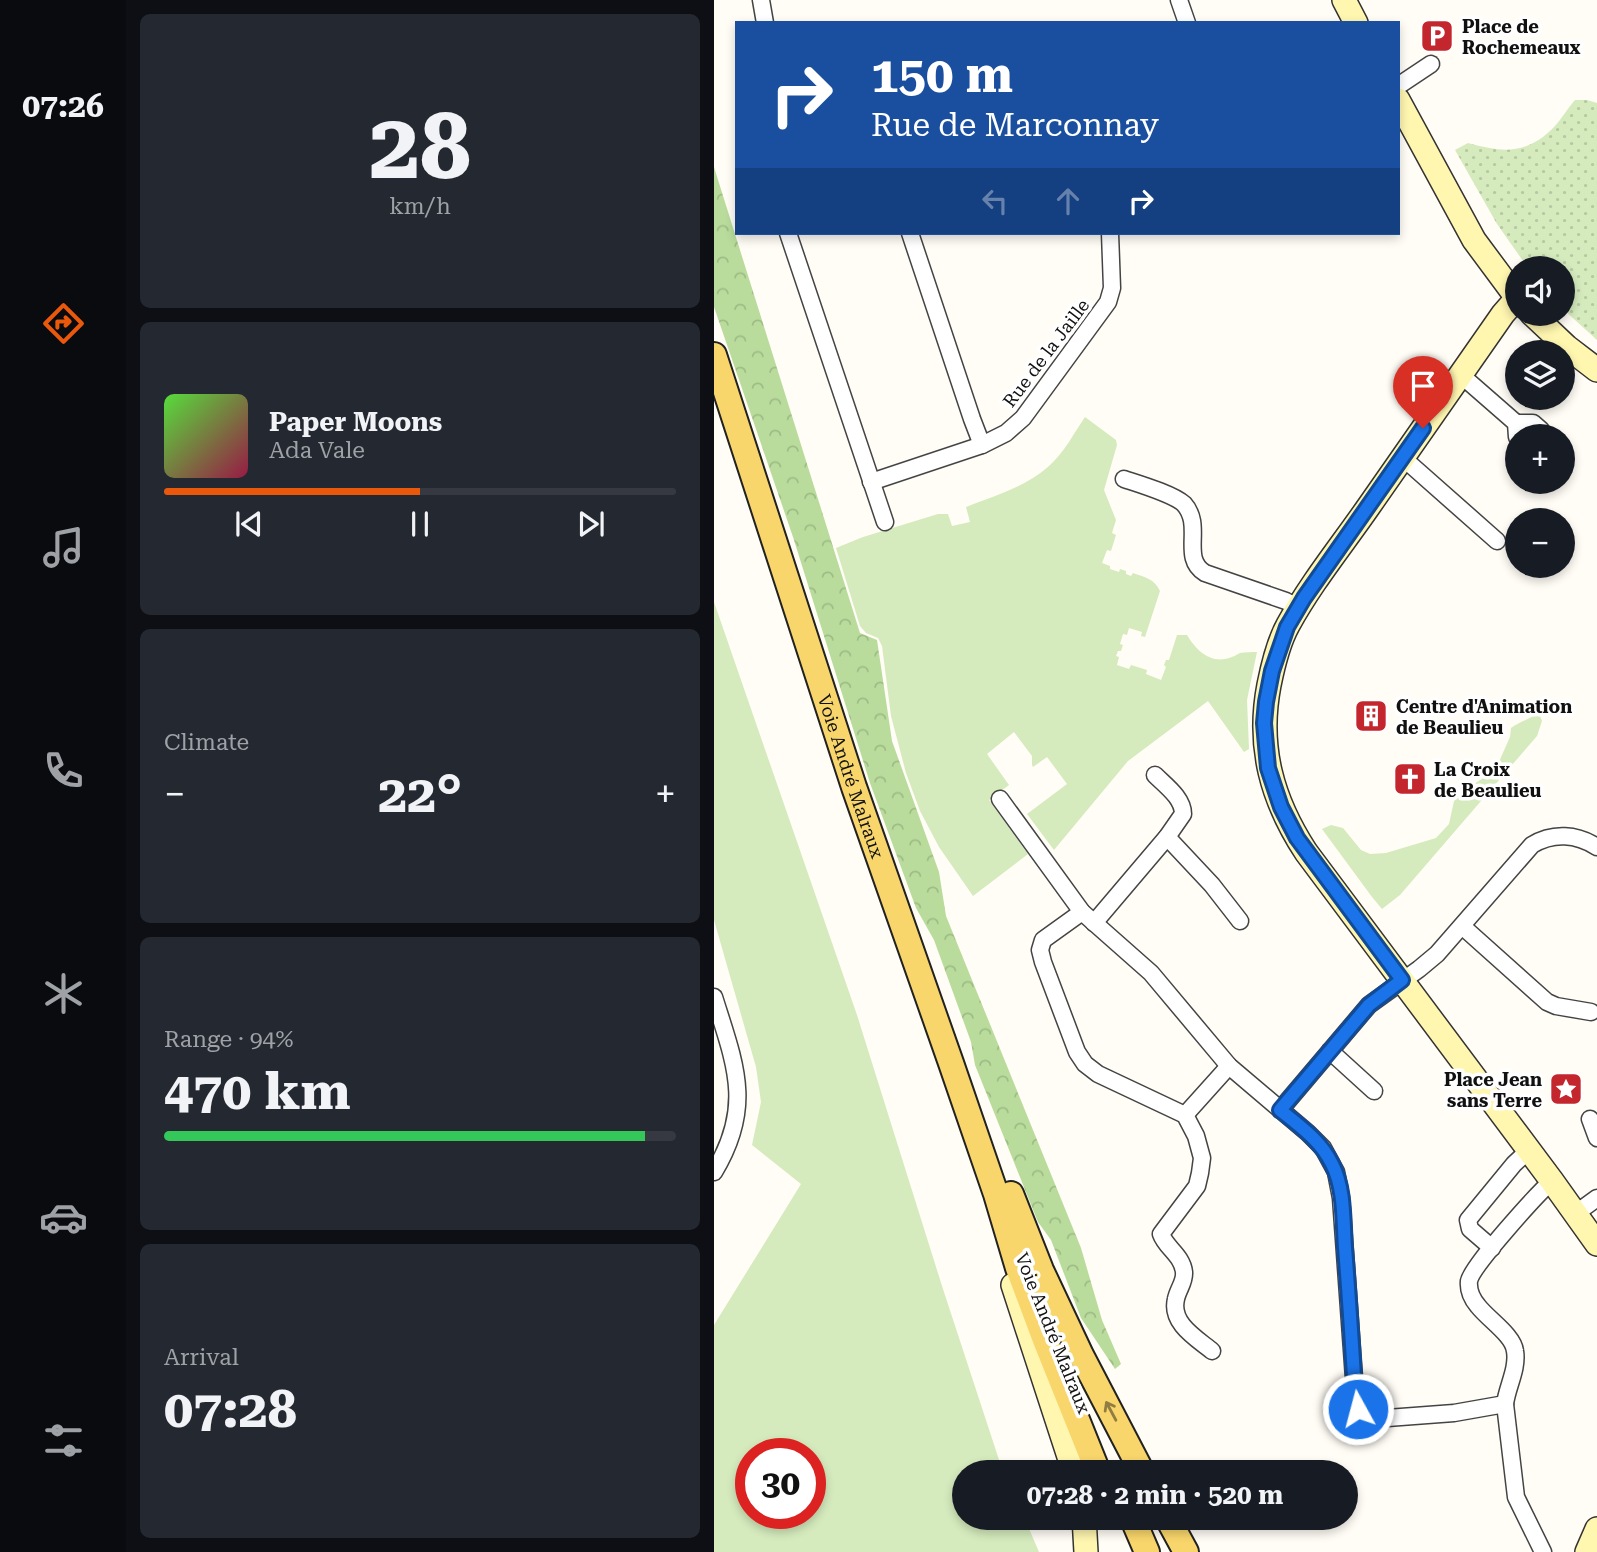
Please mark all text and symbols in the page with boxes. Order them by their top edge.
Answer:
place label: Place de Rochemeaux [1462,16,1581,58]
parking icon: Place de Rochemeaux [1418,17,1456,55]
text: 150 m [871,47,1013,104]
icon: right [756,49,847,140]
text: 07:26 [22,87,104,125]
text: 28 [369,94,471,200]
text: Rue de Marconnay [871,106,1159,144]
icon: left [976,182,1014,220]
icon: ahead [1049,182,1087,220]
icon: right [1122,182,1160,220]
text: km/h [389,193,451,220]
map controls [1505,256,1575,578]
button: sound [1505,256,1575,326]
street label: Rue de la Jaille [999,295,1094,411]
icon: directions [39,299,88,348]
button: layers [1505,340,1575,410]
pin [1393,356,1453,428]
icon: arrive [1404,367,1442,405]
text: Paper Moons [269,407,442,437]
button: + [1505,424,1575,494]
text: Ada Vale [269,437,365,464]
icon: previous [230,505,268,543]
icon: pause [401,505,439,543]
icon: next [572,505,610,543]
button: − [1505,508,1575,578]
icon: music [39,523,88,572]
street label: Voie André Malraux [814,692,889,861]
place label: Centre d'Animation de Beaulieu [1396,696,1572,738]
building icon: Centre d'Animation de Beaulieu [1352,697,1390,735]
text: Climate [164,729,249,756]
icon: phone [39,746,88,795]
place label: La Croix de Beaulieu [1434,759,1541,801]
church icon: La Croix de Beaulieu [1391,760,1429,798]
text: 22° [378,764,462,825]
text: − [164,772,185,816]
text: + [655,772,676,816]
icon: climate [39,969,88,1018]
text: Range · 94% [164,1026,293,1053]
text: 470 km [164,1061,351,1122]
place label: Place Jean sans Terre [1444,1069,1542,1111]
place icon: Place Jean sans Terre [1547,1070,1585,1108]
icon: car [39,1193,88,1242]
street label: Voie André Malraux [1011,1250,1095,1417]
text: Arrival [164,1344,239,1371]
position arrow [1321,1372,1395,1446]
text: 07:28 [164,1379,297,1440]
one-way arrow [1103,1401,1117,1422]
icon: filters [39,1416,88,1465]
speed limit sign: 30 [735,1438,826,1529]
text: 07:28 · 2 min · 520 m [1027,1480,1283,1510]

